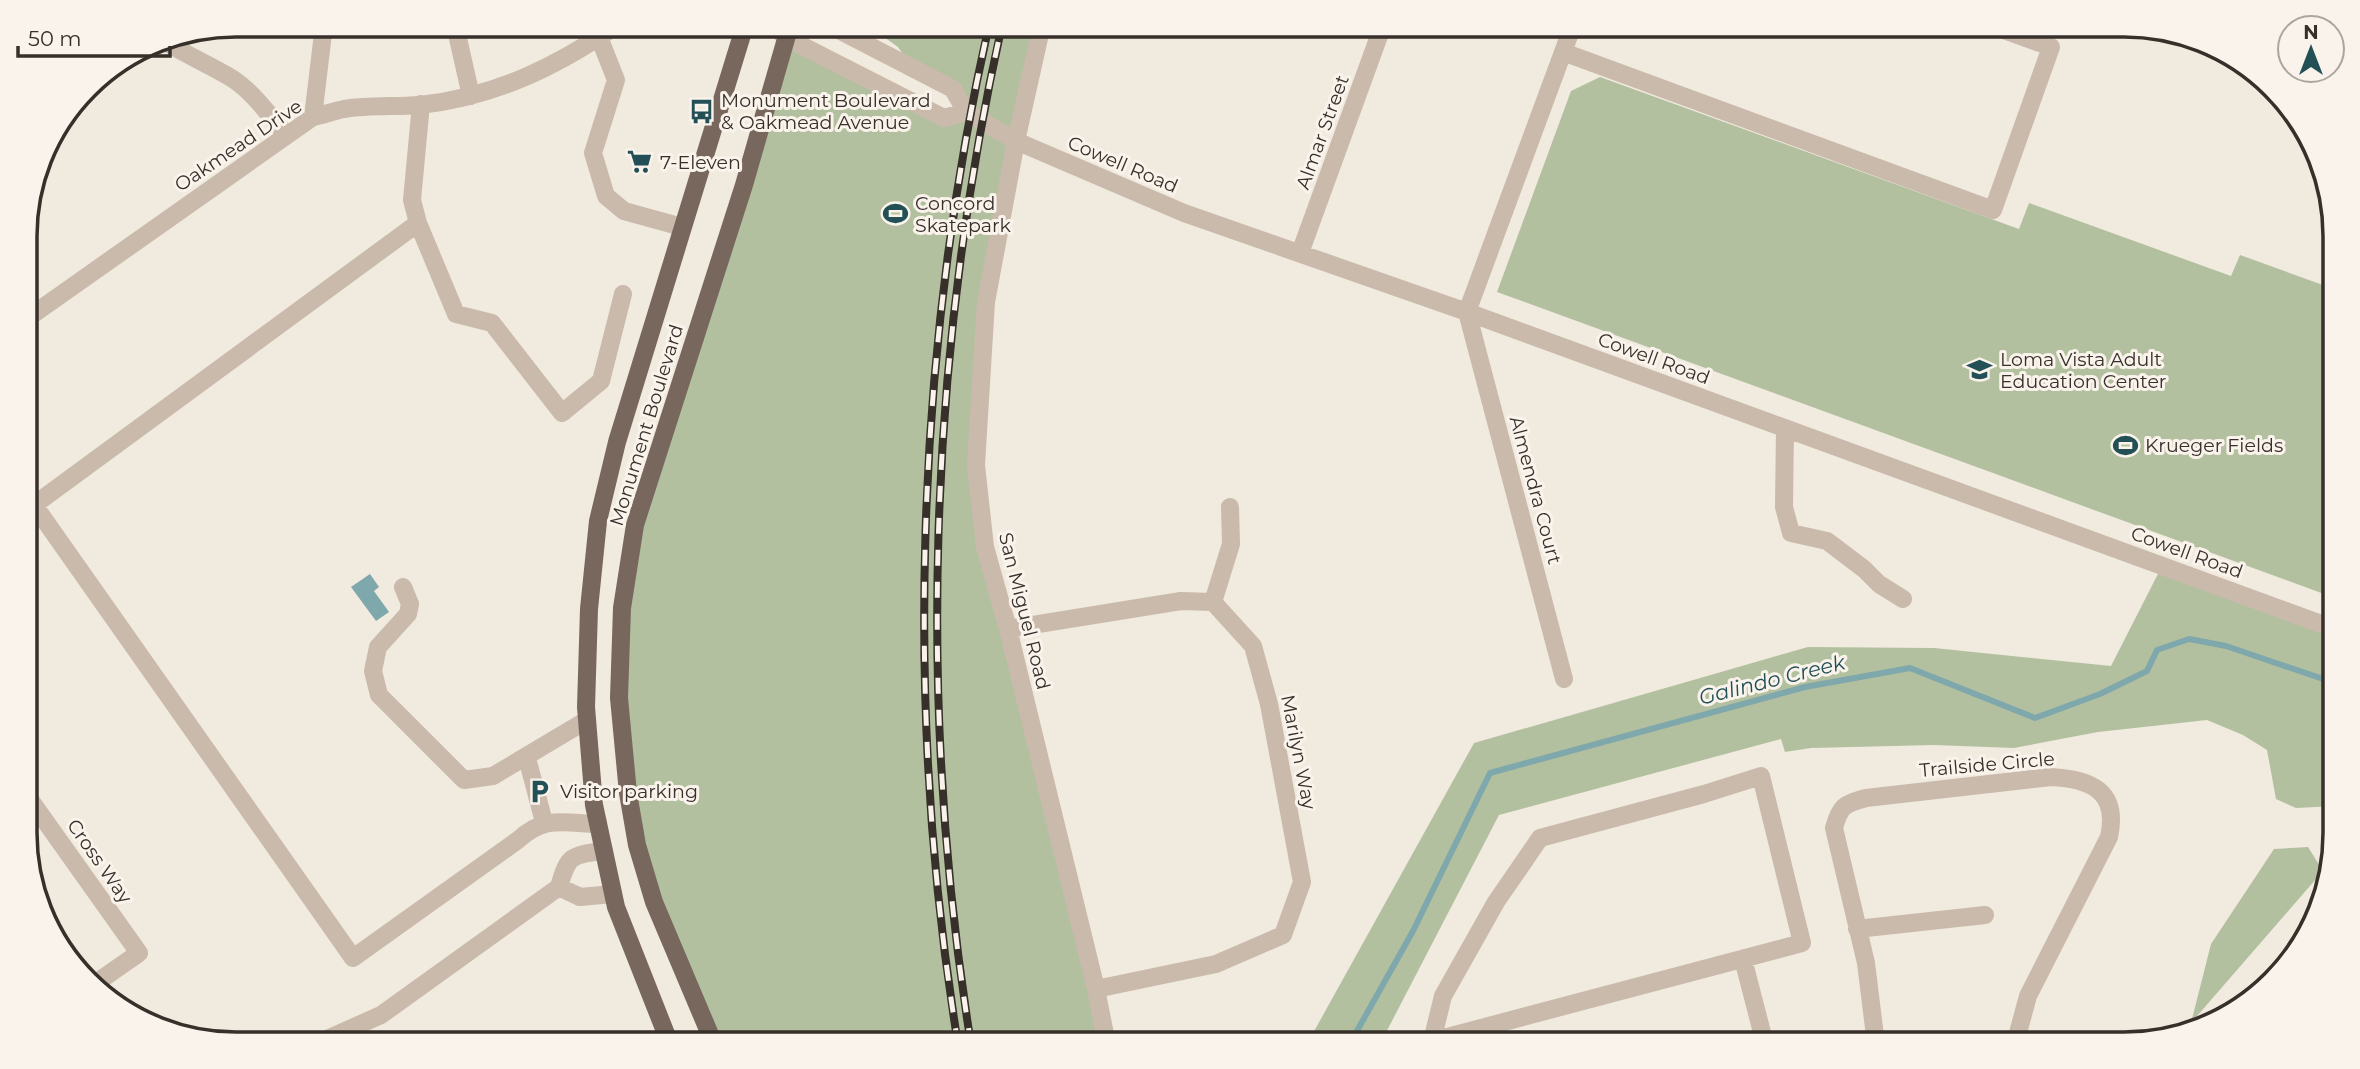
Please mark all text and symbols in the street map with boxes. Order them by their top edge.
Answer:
scale bar [18,14,170,58]
north arrow [2276,14,2346,84]
text: N [2303,21,2319,44]
text: 50 m [28,26,82,51]
street label: Almar Street [1291,72,1354,193]
place label: Monument Boulevard & Oakmead Avenue [721,89,931,134]
street label: Oakmead Drive [170,94,306,196]
bus stop icon: Monument Boulevard & Oakmead Avenue [687,97,715,125]
street label: Cowell Road [1064,131,1181,198]
supermarket icon: 7-Eleven [626,148,654,176]
place label: 7-Eleven [660,151,741,174]
place label: Concord Skatepark [915,192,1011,237]
sports icon: Concord Skatepark [881,200,909,228]
street label: Monument Boulevard [605,322,688,529]
street label: Cowell Road [1595,328,1713,389]
place label: Loma Vista Adult Education Center [2000,348,2167,393]
school or university icon: Loma Vista Adult Education Center [1966,356,1994,384]
street label: Almendra Court [1505,414,1566,567]
sports icon: Krueger Fields [2111,431,2139,459]
place label: Krueger Fields [2145,434,2283,457]
street label: Cowell Road [2128,522,2246,583]
street label: San Miguel Road [994,530,1055,692]
water label: Galindo Creek [1696,649,1849,710]
street label: Marilyn Way [1276,693,1321,812]
street label: Trailside Circle [1918,747,2056,782]
parking icon: Visitor parking [526,777,554,805]
place label: Visitor parking [560,780,698,803]
street label: Cross Way [62,815,137,908]

